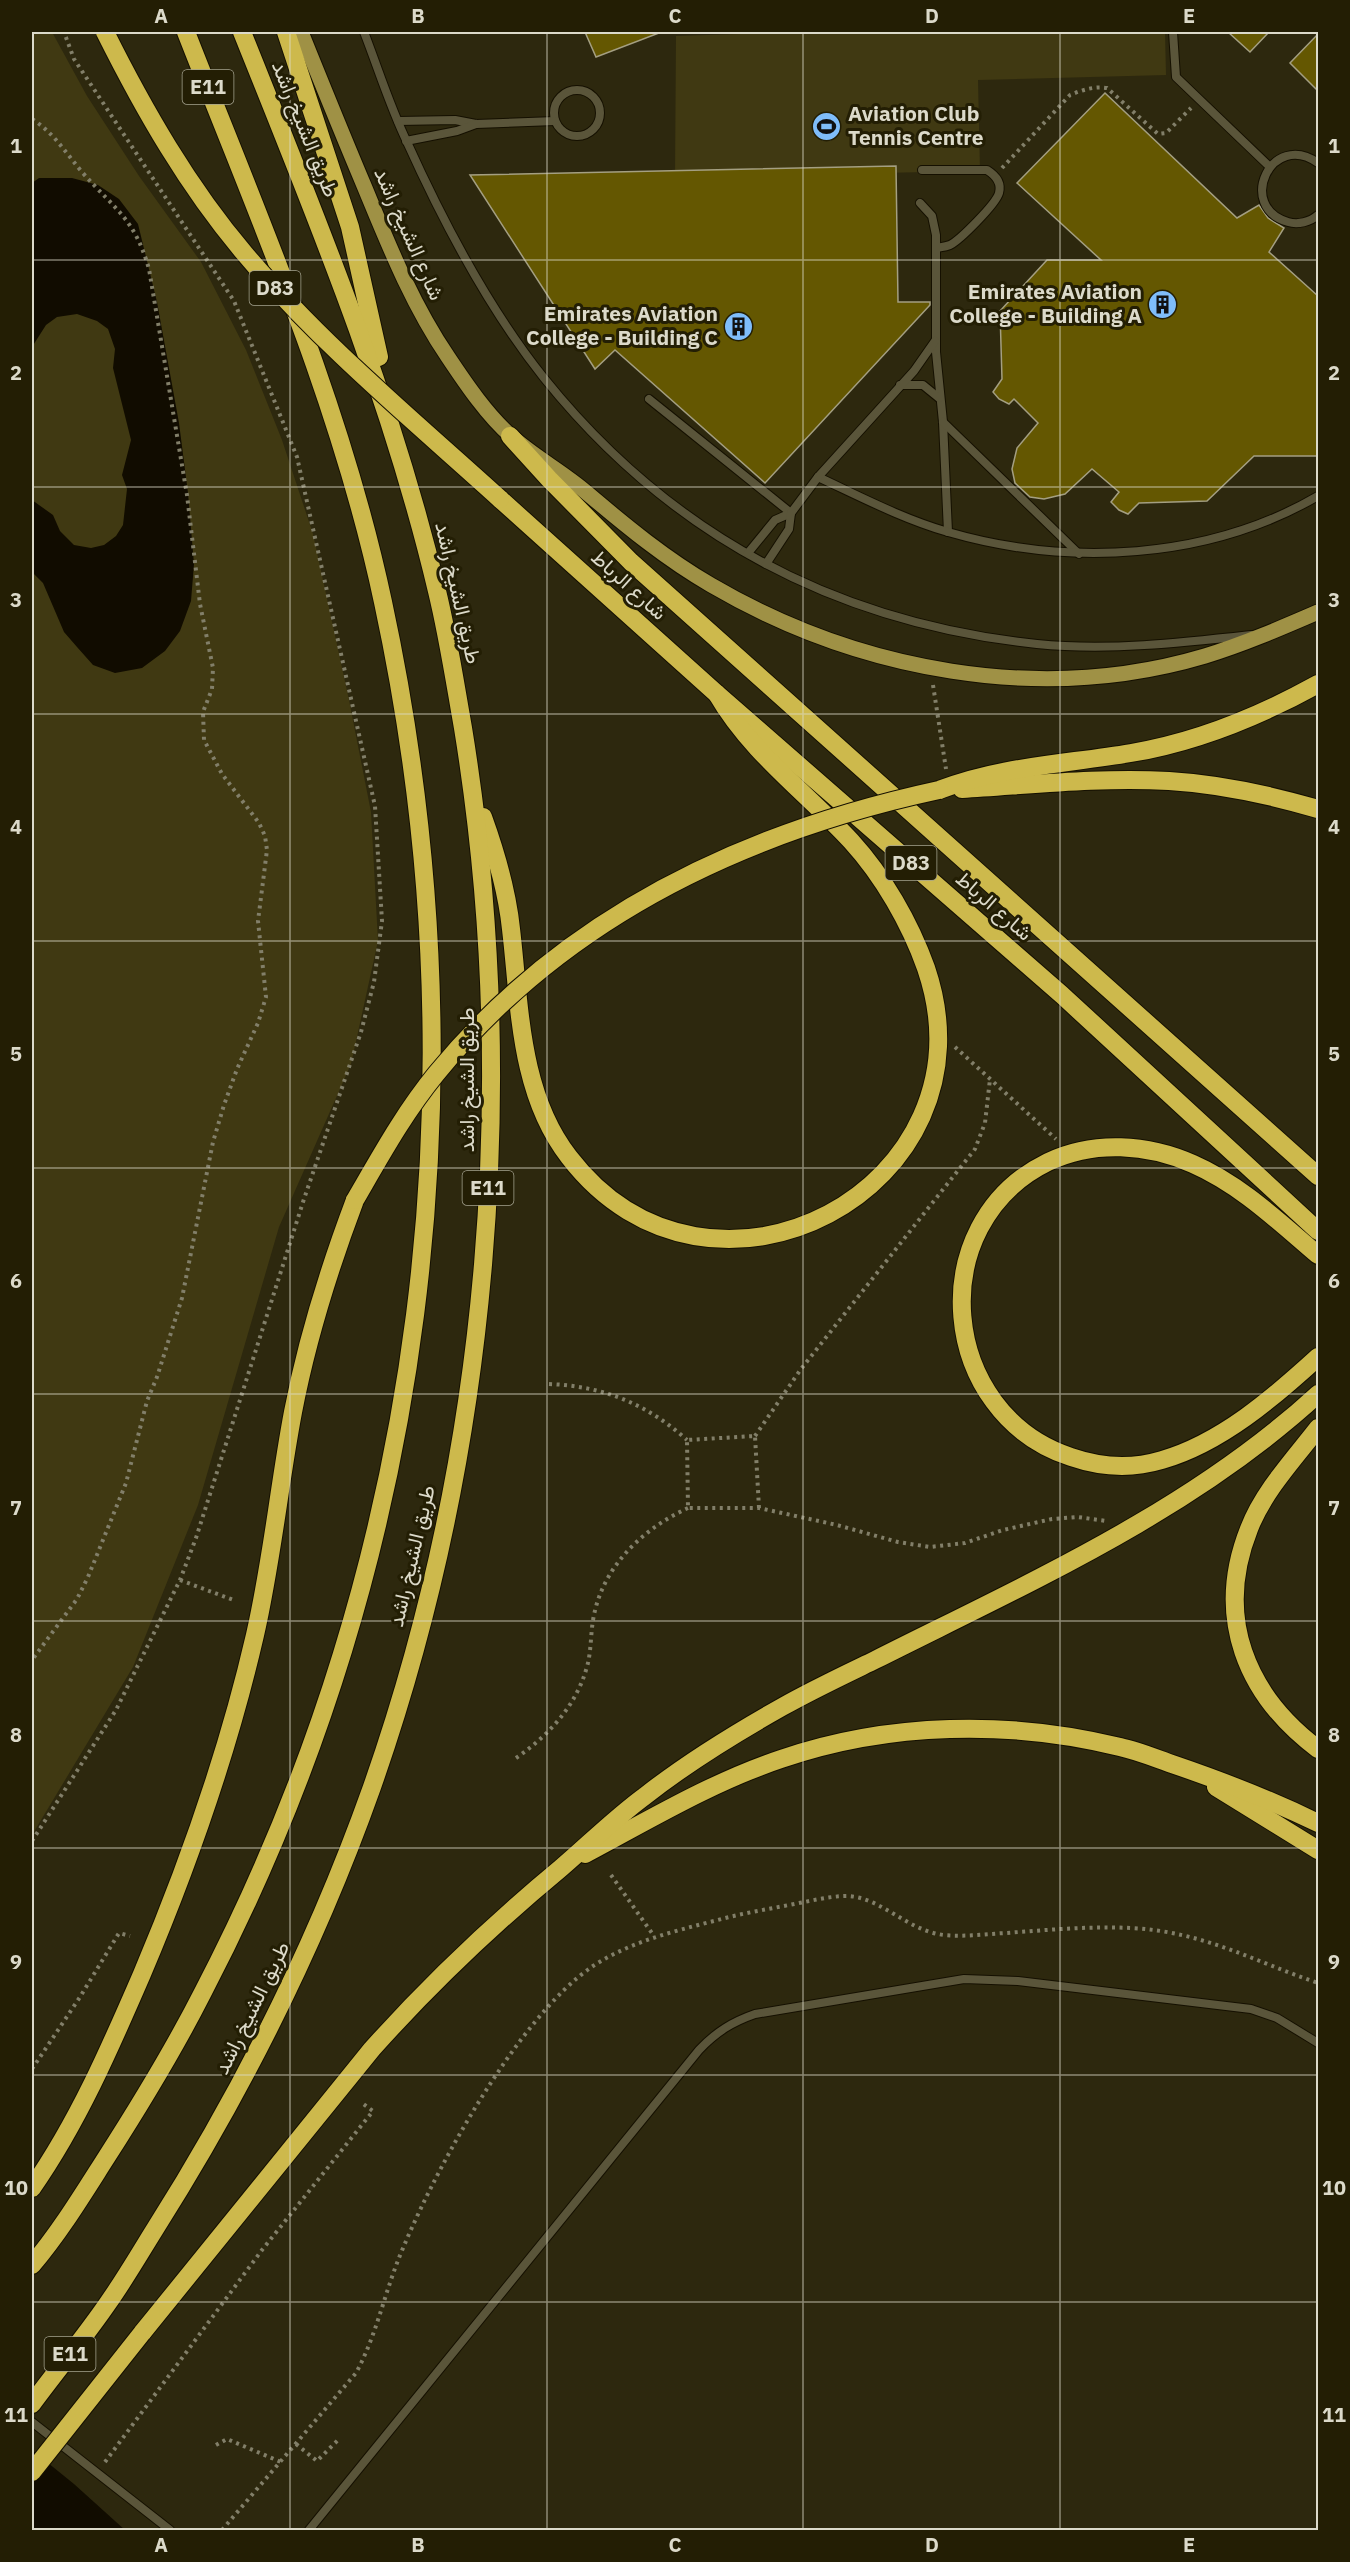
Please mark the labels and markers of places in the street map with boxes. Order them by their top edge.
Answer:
place label: Aviation Club Tennis Centre [848,99,984,151]
sports icon: Aviation Club Tennis Centre [811,110,843,142]
place label: Emirates Aviation College - Building A [949,277,1142,329]
building icon: Emirates Aviation College - Building A [1147,288,1179,320]
place label: Emirates Aviation College - Building C [526,299,718,351]
building icon: Emirates Aviation College - Building C [723,310,755,342]

